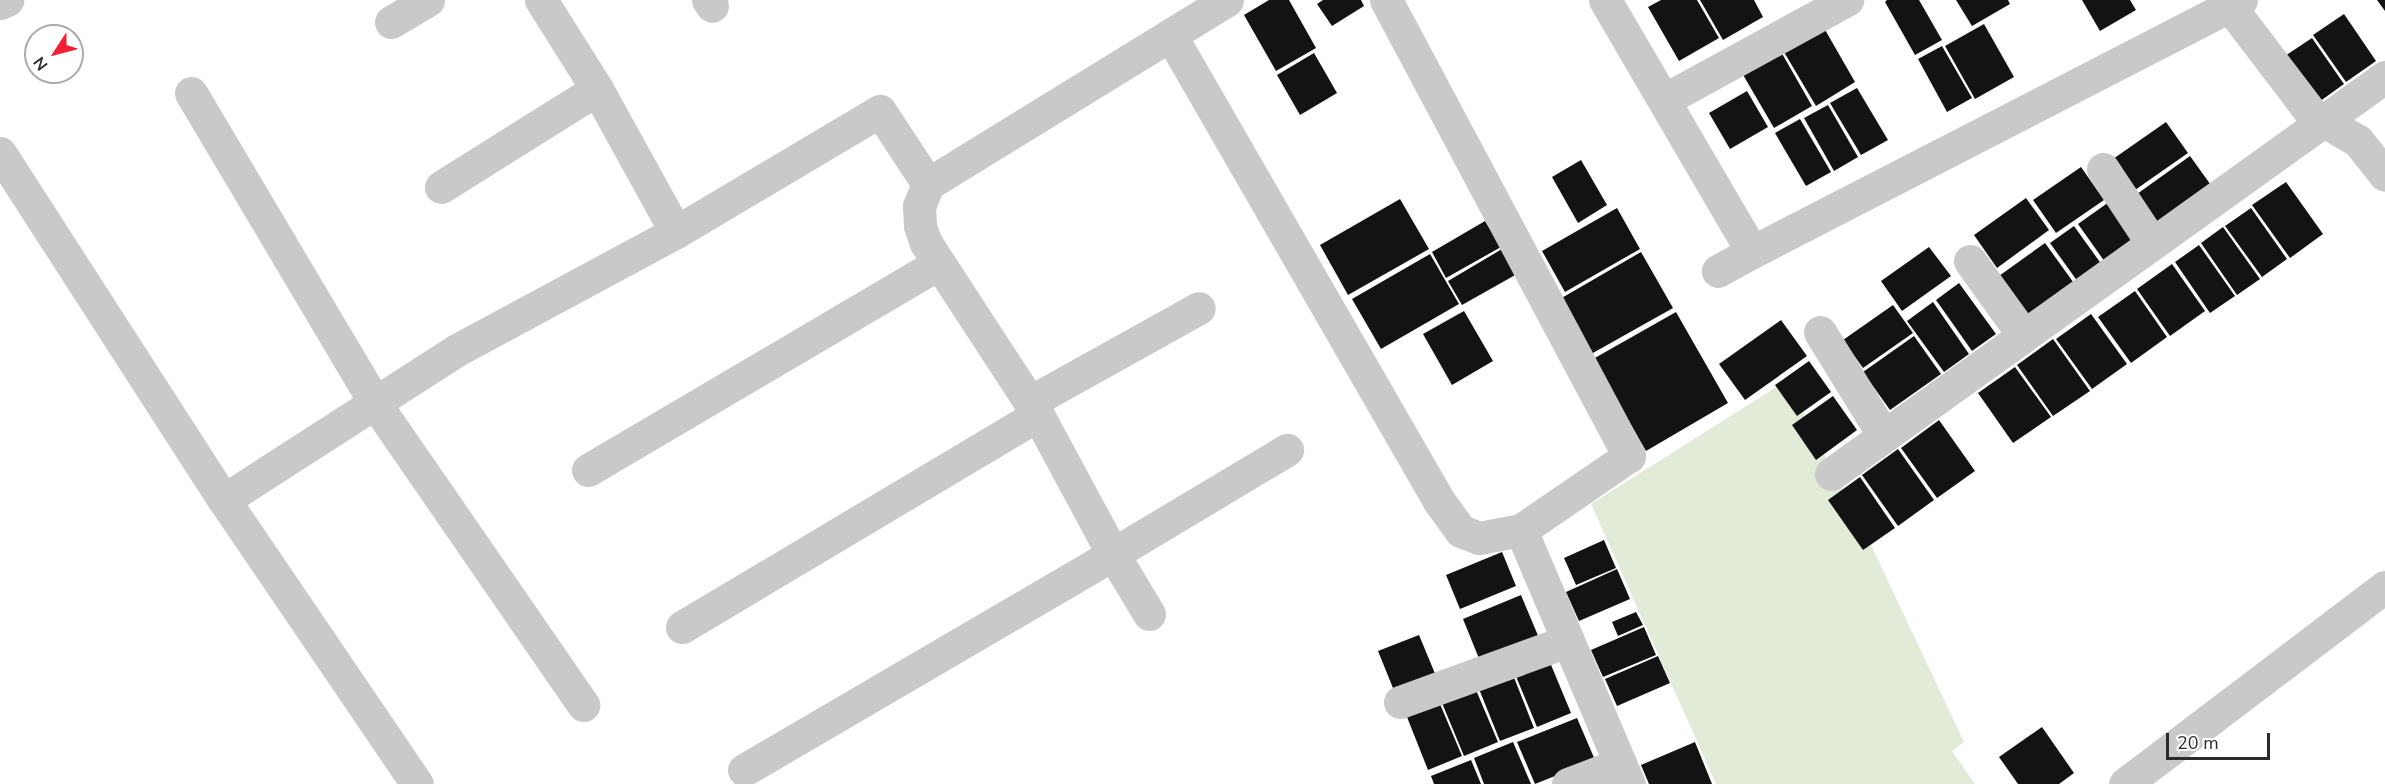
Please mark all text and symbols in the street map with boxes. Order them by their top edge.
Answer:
north arrow [24,24,84,84]
text: N [29,52,53,75]
scale bar [2169,721,2272,759]
text: 20 m [2177,731,2219,755]

